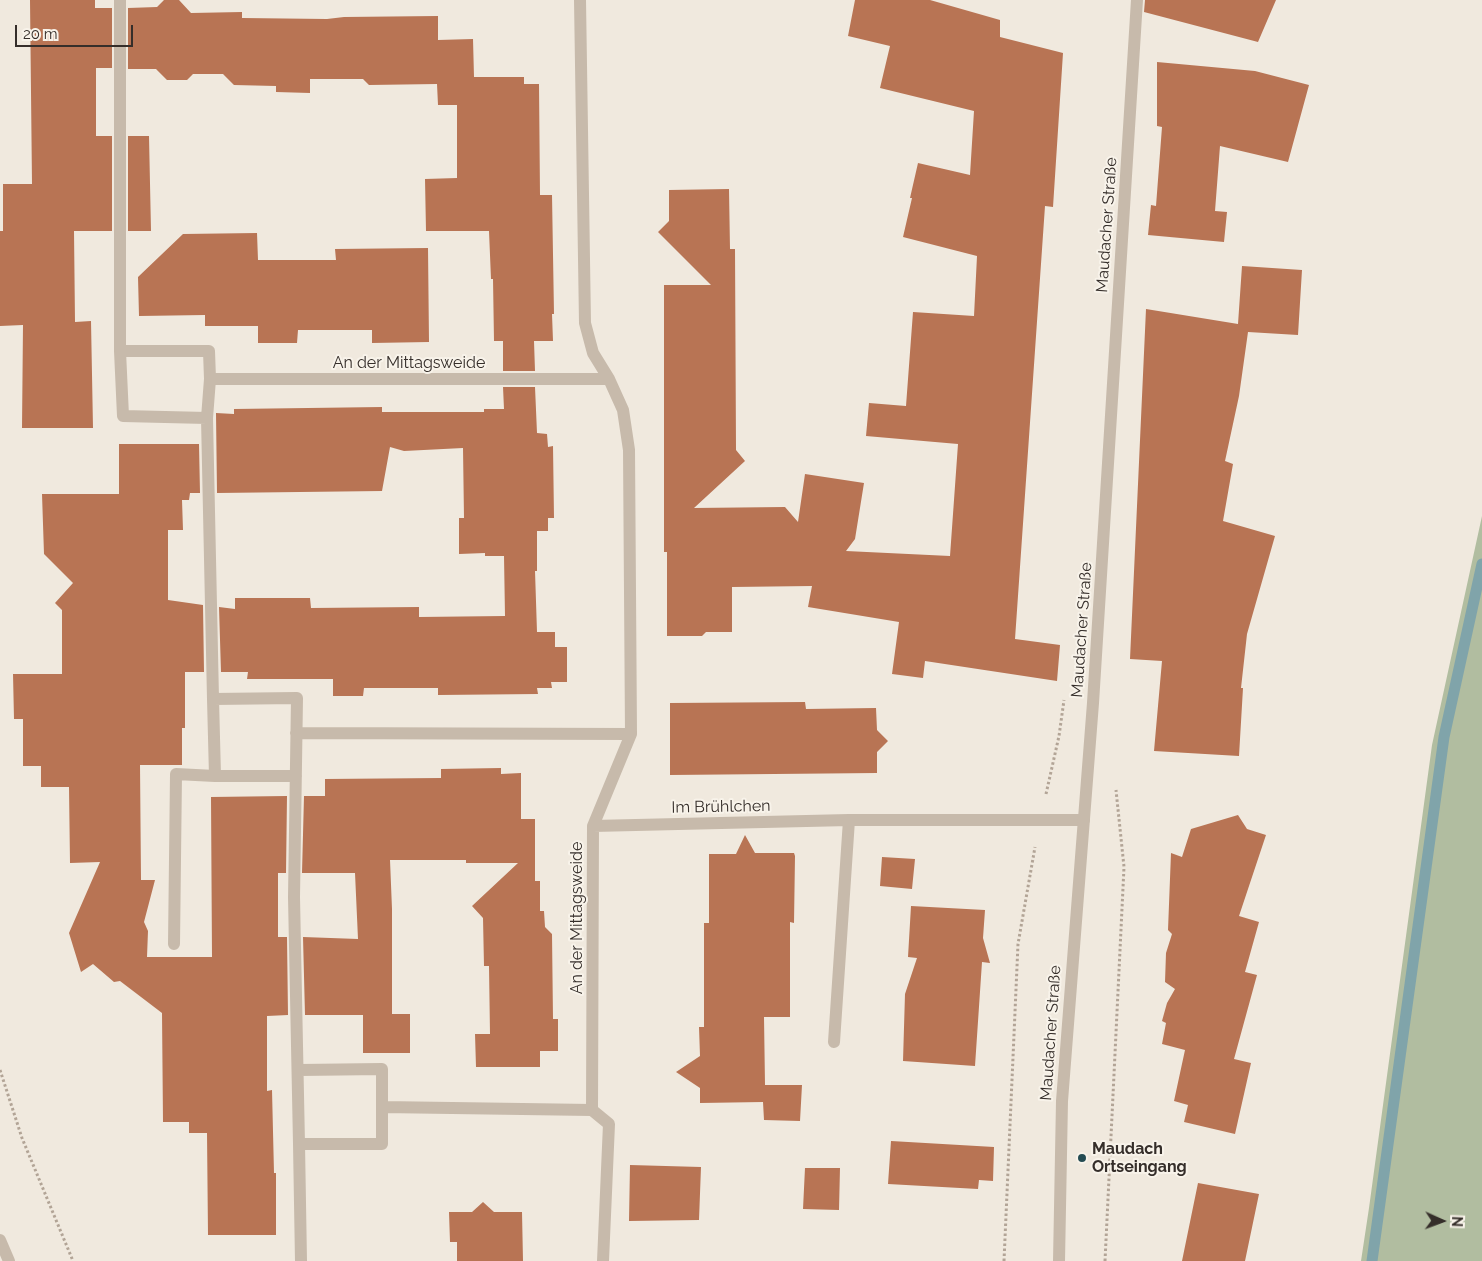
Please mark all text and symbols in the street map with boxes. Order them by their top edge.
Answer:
scale bar [18,15,135,47]
text: 20 m [23,25,58,43]
street label: Maudacher Straße [1093,157,1121,293]
street label: An der Mittagsweide [333,353,485,373]
street label: Maudacher Straße [1068,562,1096,698]
street label: Im Brühlchen [671,797,771,817]
street label: An der Mittagsweide [567,842,587,994]
street label: Maudacher Straße [1037,965,1065,1101]
place label: Maudach Ortseingang [1092,1139,1187,1177]
marker: Maudach Ortseingang [1076,1152,1088,1164]
north arrow [1417,1196,1467,1246]
text: N [1449,1216,1465,1227]

